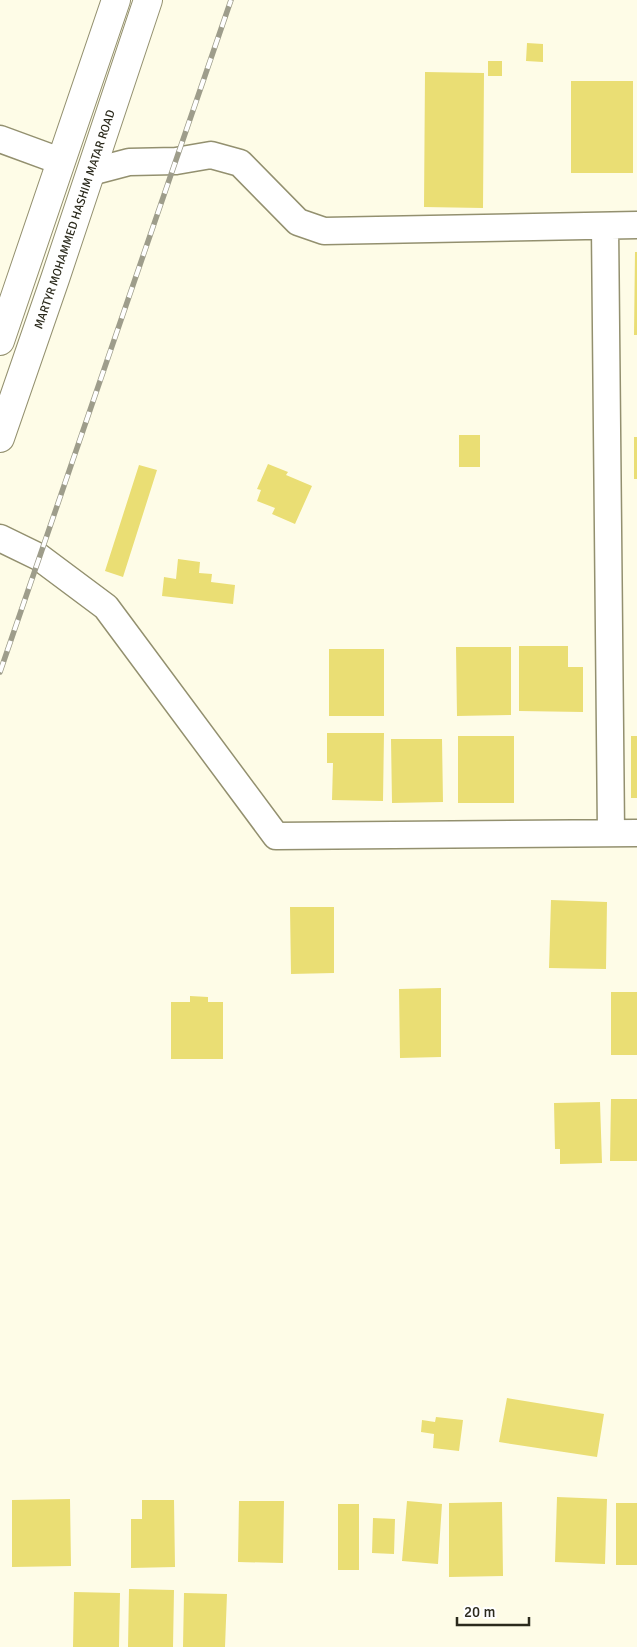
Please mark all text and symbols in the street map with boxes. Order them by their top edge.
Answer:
street label: MARTYR MOHAMMED HASHIM MATAR ROAD [31,108,118,331]
scale bar [457,1594,530,1626]
text: 20 m [464,1603,495,1621]

